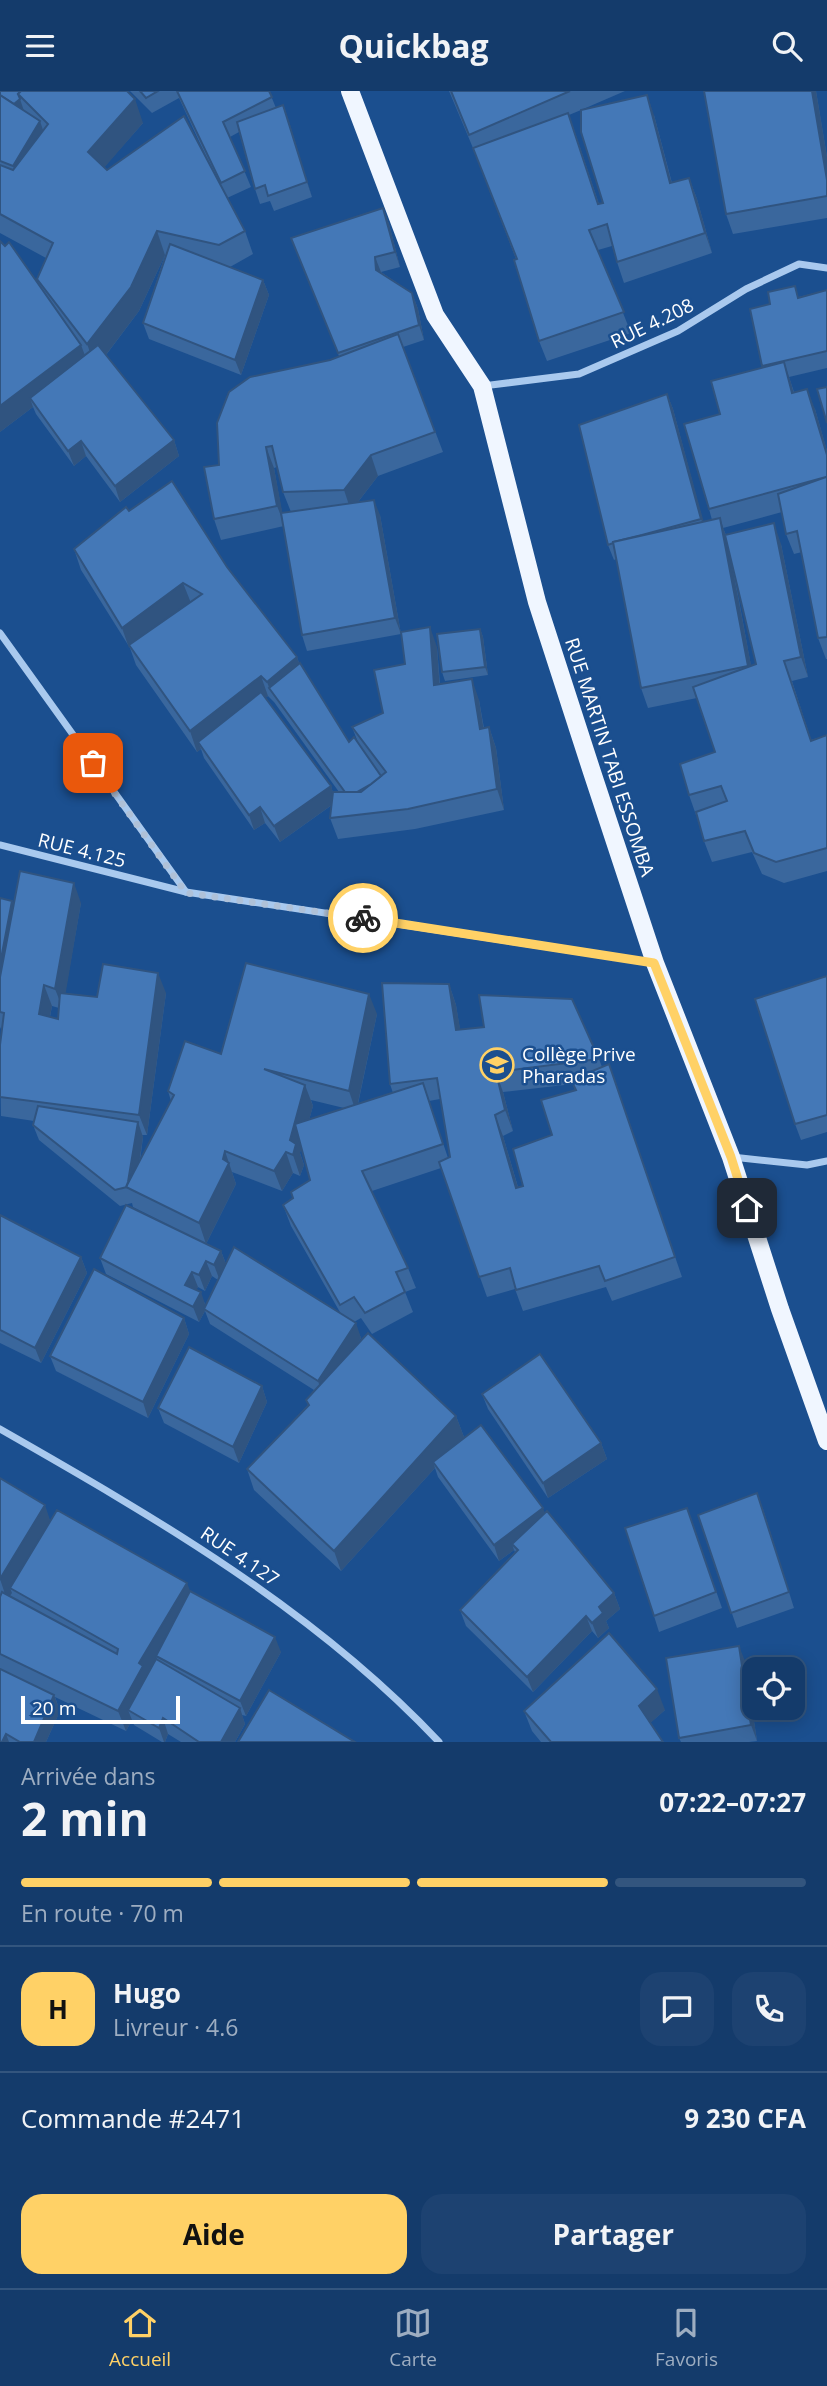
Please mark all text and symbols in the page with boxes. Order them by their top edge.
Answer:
text: Quickbag [338,24,489,67]
icon: menu [21,27,59,65]
icon: search [768,27,806,65]
street label: RUE 4.208 [606,292,698,354]
street label: RUE MARTIN TABI ESSOMBA [559,634,661,880]
pin [63,733,123,793]
icon: bag [74,744,112,782]
street label: RUE 4.125 [35,827,129,873]
courier [328,883,398,953]
icon: bike [344,899,382,937]
place label: Collège Prive Pharadas [522,1041,636,1089]
school or university icon: Collège Prive Pharadas [478,1046,516,1084]
pin [717,1178,777,1238]
icon: home [728,1189,766,1227]
street label: RUE 4.127 [196,1520,284,1592]
map controls [742,1657,805,1720]
button: locate [742,1657,805,1720]
scale bar [21,1693,180,1725]
text: 20 m [32,1695,76,1721]
text: Arrivée dans [21,1760,155,1792]
text: 07:22–07:27 [659,1784,806,1820]
text: 2 min [21,1787,149,1849]
text: En route · 70 m [21,1897,184,1929]
button: chat [640,1972,714,2046]
button: phone [732,1972,806,2046]
text: Hugo [113,1975,181,2011]
text: H [48,1991,68,2027]
text: Livreur · 4.6 [113,2011,238,2043]
text: Commande #2471 [21,2100,245,2136]
text: 9 230 CFA [684,2100,806,2136]
button: Aide [21,2194,407,2274]
button: Partager [421,2194,806,2274]
tab: Accueil [109,2304,171,2372]
tab: Carte [389,2304,437,2372]
tab: Favoris [655,2304,718,2372]

